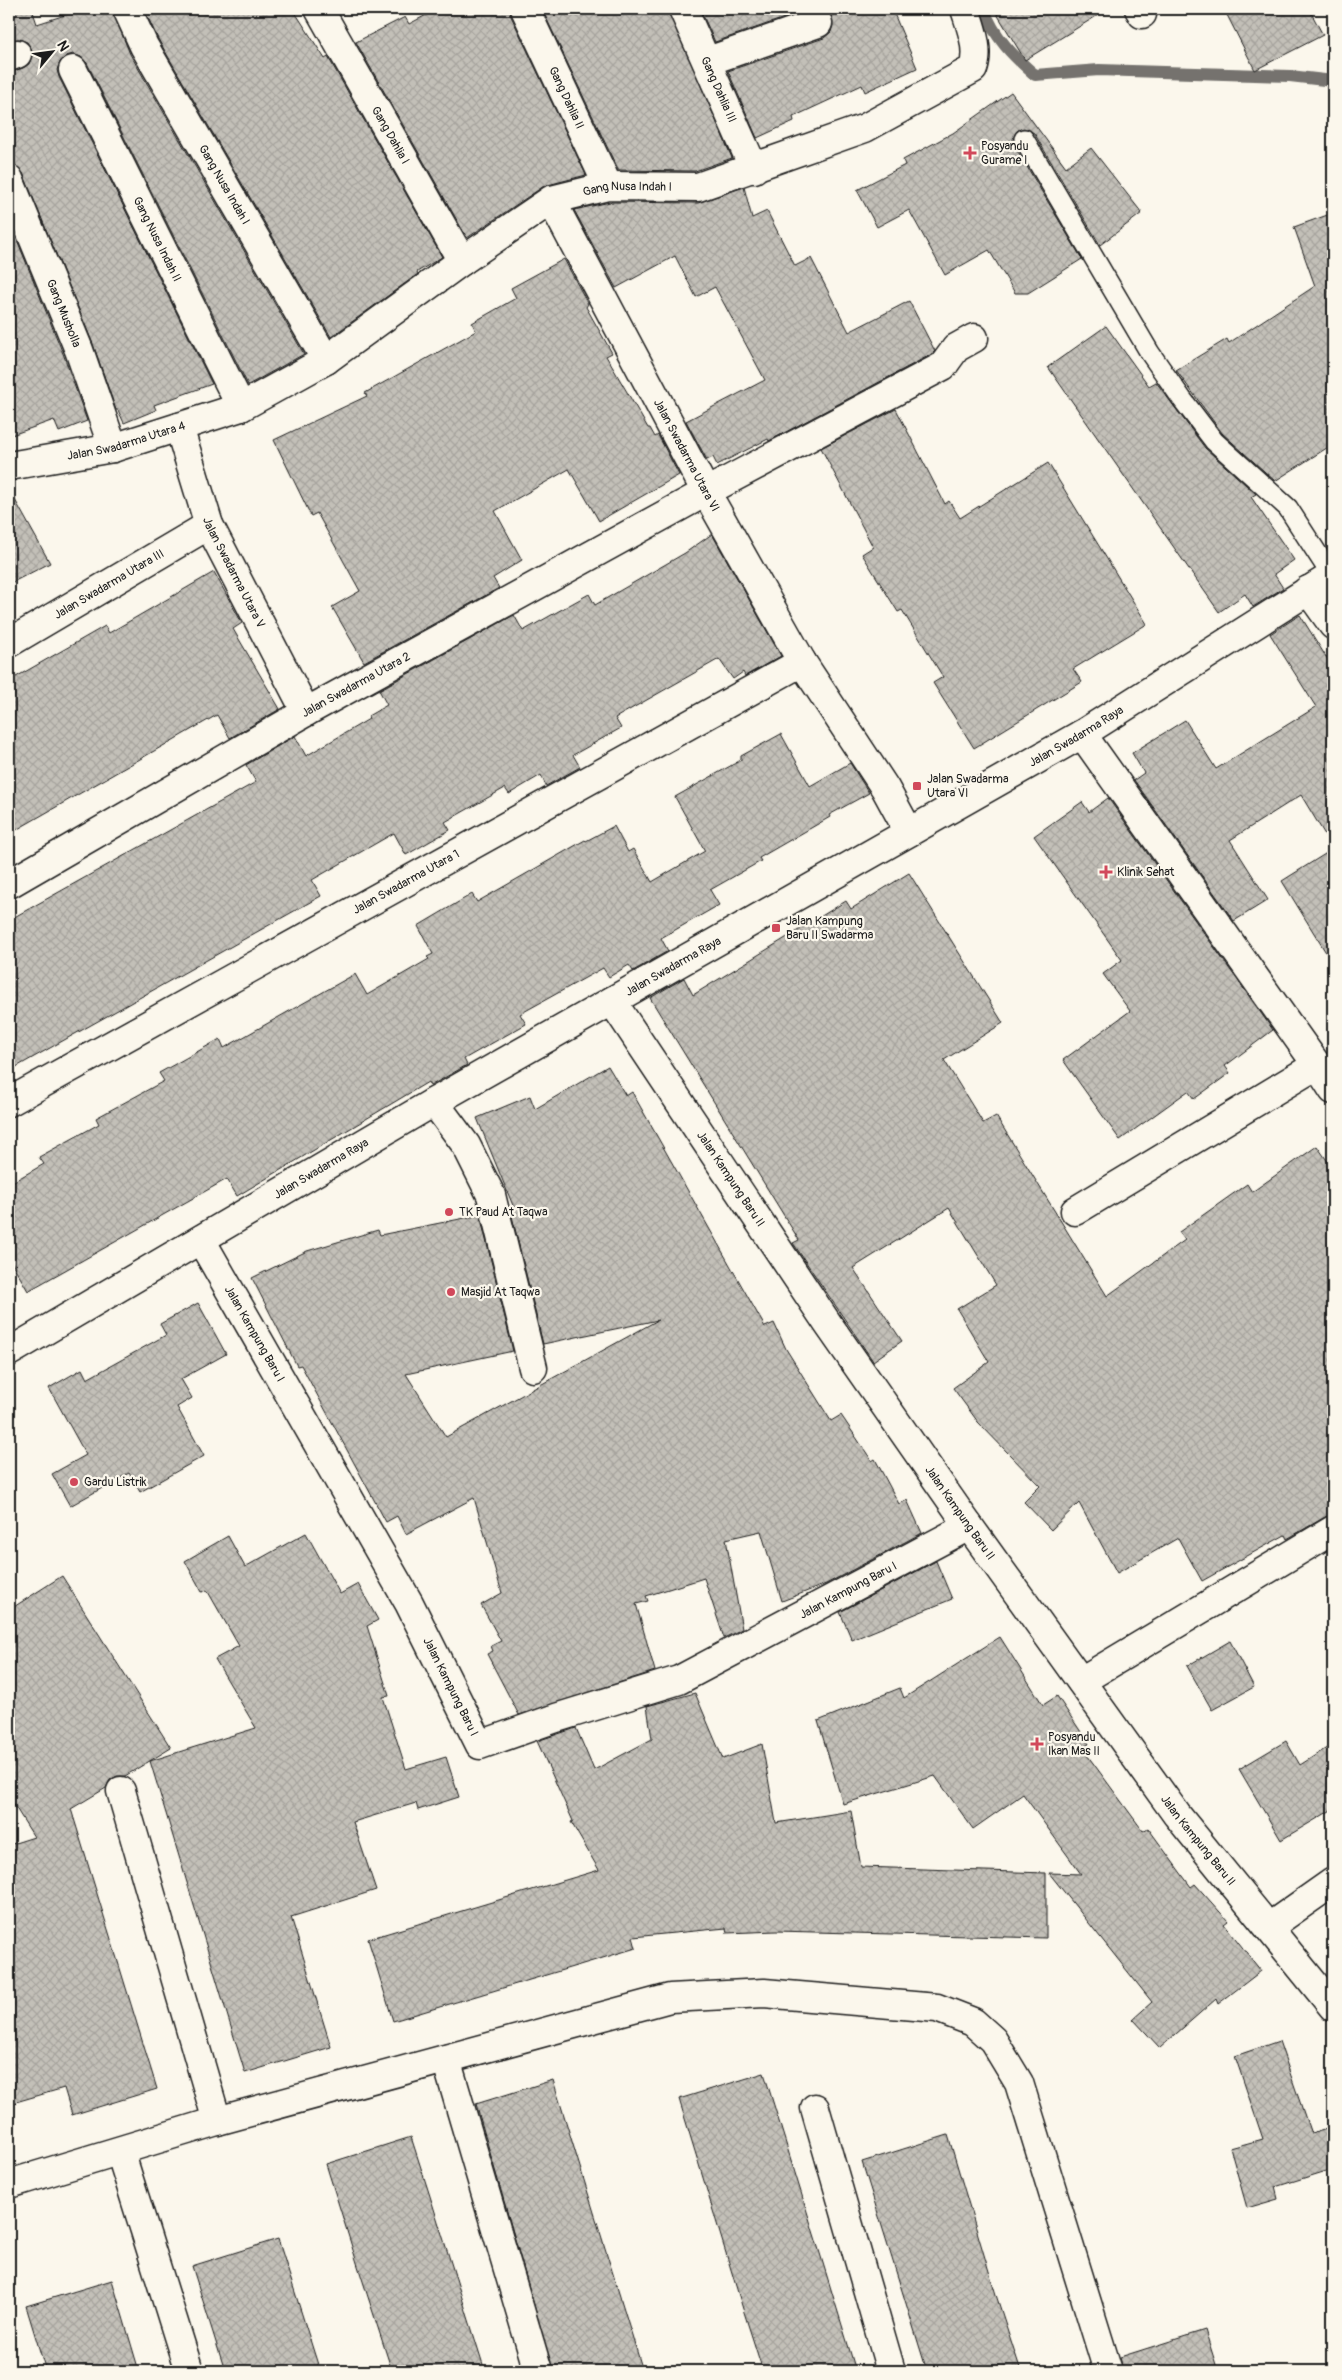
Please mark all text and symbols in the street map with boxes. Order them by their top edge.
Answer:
north arrow [28,28,78,78]
text: N [53,38,73,54]
street label: Gang Dahlia III [697,54,739,125]
street label: Gang Dahlia II [545,64,587,132]
street label: Gang Dahlia I [368,104,412,167]
place label: Posyandu Gurame I [981,139,1028,168]
street label: Gang Nusa Indah I [195,142,253,227]
marker: Posyandu Gurame I [963,146,977,160]
street label: Gang Nusa Indah I [581,179,672,200]
street label: Gang Nusa Indah II [129,194,184,284]
street label: Gang Musholla [43,277,84,350]
street label: Jalan Swadarma Utara VI [650,396,723,514]
street label: Jalan Swadarma Utara 4 [66,418,187,464]
street label: Jalan Swadarma Utara V [199,516,268,630]
street label: Jalan Swadarma Utara III [51,546,167,623]
street label: Jalan Swadarma Utara 2 [299,649,413,721]
street label: Jalan Swadarma Raya [1026,702,1127,771]
place label: Jalan Swadarma Utara VI [927,772,1009,801]
marker: Jalan Swadarma Utara VI [911,780,923,792]
street label: Jalan Swadarma Utara 1 [350,847,462,918]
marker: Klinik Sehat [1099,865,1113,879]
place label: Klinik Sehat [1117,865,1174,880]
place label: Jalan Kampung Baru II Swadarma [786,914,874,943]
marker: Jalan Kampung Baru II Swadarma [770,922,782,934]
street label: Jalan Swadarma Raya [623,933,724,1000]
street label: Jalan Kampung Baru II [693,1129,768,1230]
street label: Jalan Swadarma Raya [271,1135,372,1203]
place label: TK Paud At Taqwa [459,1205,548,1220]
marker: TK Paud At Taqwa [443,1206,455,1218]
street label: Jalan Kampung Baru I [221,1283,288,1385]
place label: Masjid At Taqwa [461,1285,540,1300]
marker: Masjid At Taqwa [445,1286,457,1298]
street label: Jalan Kampung Baru II [921,1463,998,1563]
place label: Gardu Listrik [84,1475,147,1490]
marker: Gardu Listrik [68,1476,80,1488]
street label: Jalan Kampung Baru I [797,1559,900,1623]
street label: Jalan Kampung Baru I [420,1635,481,1739]
place label: Posyandu Ikan Mas II [1048,1730,1100,1759]
marker: Posyandu Ikan Mas II [1030,1737,1044,1751]
street label: Jalan Kampung Baru II [1157,1792,1238,1889]

